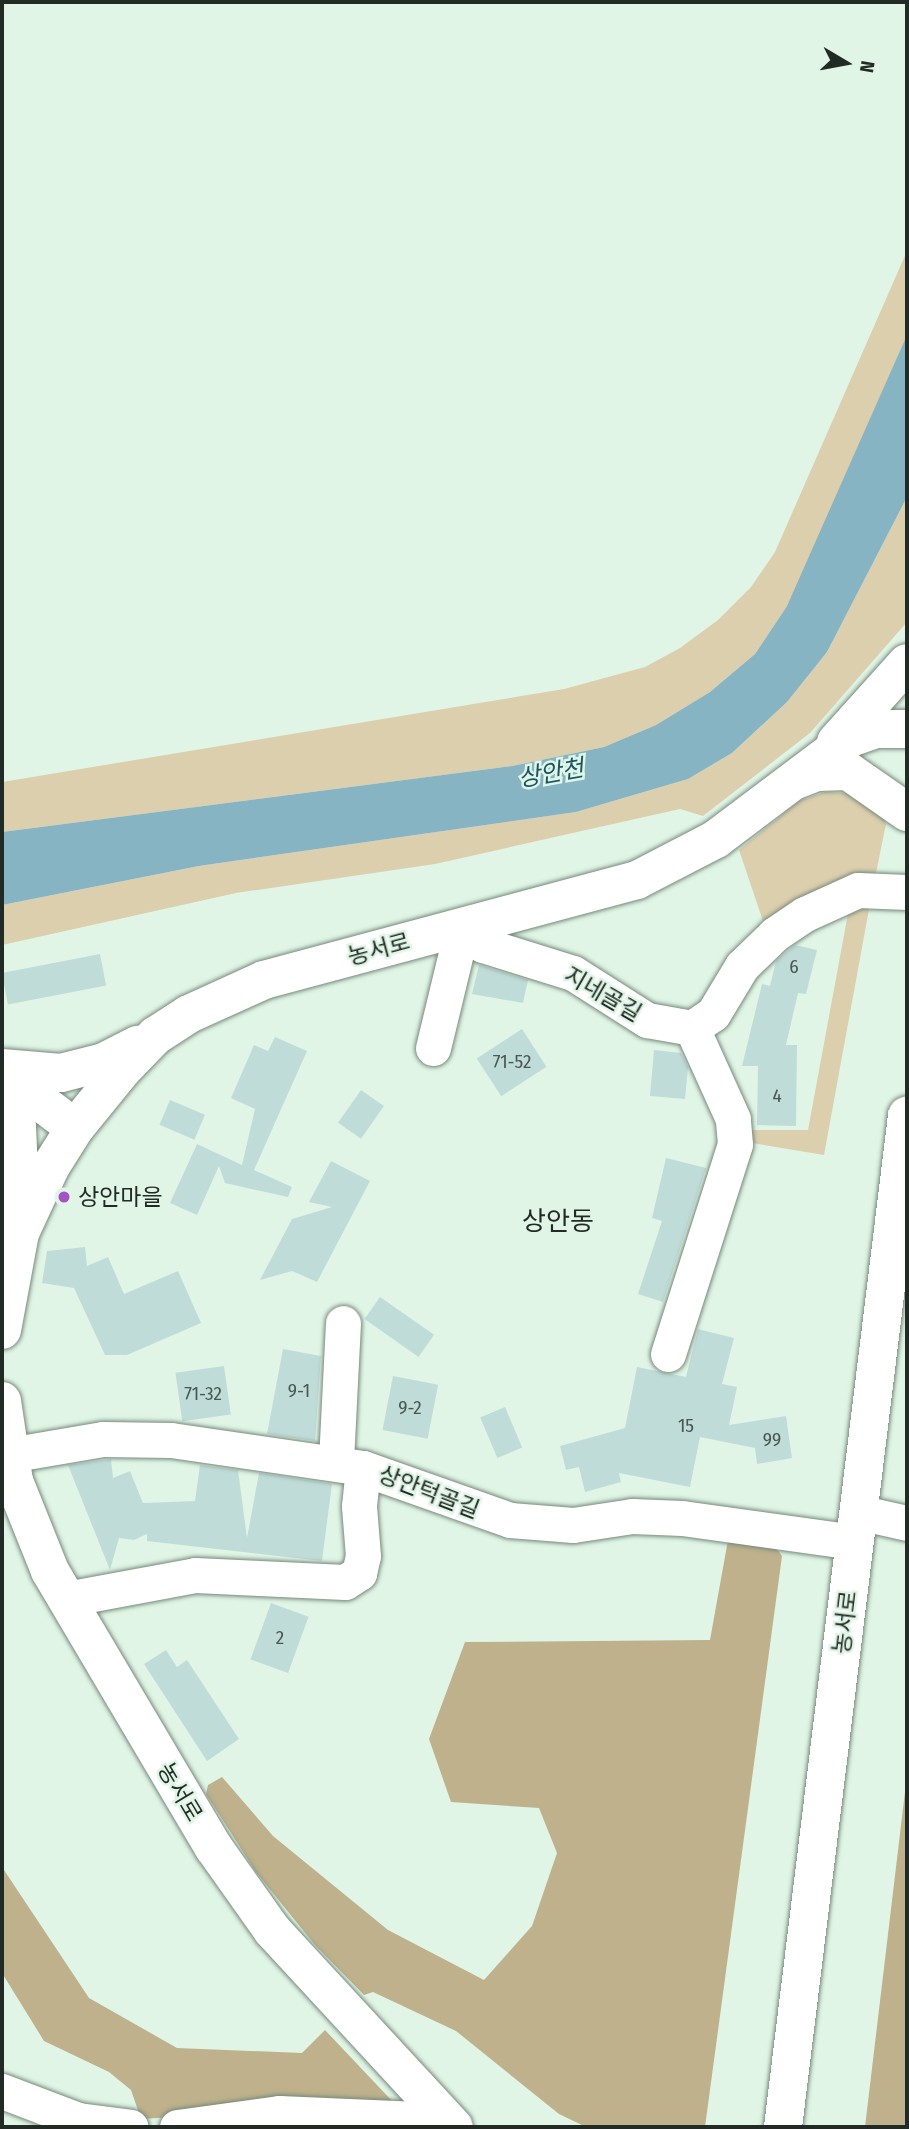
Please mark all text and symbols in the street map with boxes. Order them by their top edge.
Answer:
north arrow [811,28,881,98]
text: N [855,59,879,74]
water label: 상안천 [516,754,586,794]
street label: 농서로 [345,927,413,971]
house number: 6 [789,956,799,978]
street label: 지네골길 [559,961,647,1027]
house number: 71-52 [493,1051,531,1073]
house number: 4 [772,1085,782,1107]
place label: 상안마을 [78,1183,163,1211]
marker: 상안마을 [56,1189,72,1205]
district label: 상안동 [522,1206,594,1238]
house number: 9-1 [288,1380,310,1402]
house number: 71-32 [184,1383,222,1405]
house number: 9-2 [398,1397,422,1419]
house number: 15 [678,1415,694,1437]
house number: 99 [763,1429,781,1451]
street label: 상안턱골길 [375,1460,483,1524]
street label: 농서로 [827,1589,863,1655]
house number: 2 [276,1627,284,1649]
street label: 농서로 [152,1758,208,1826]

